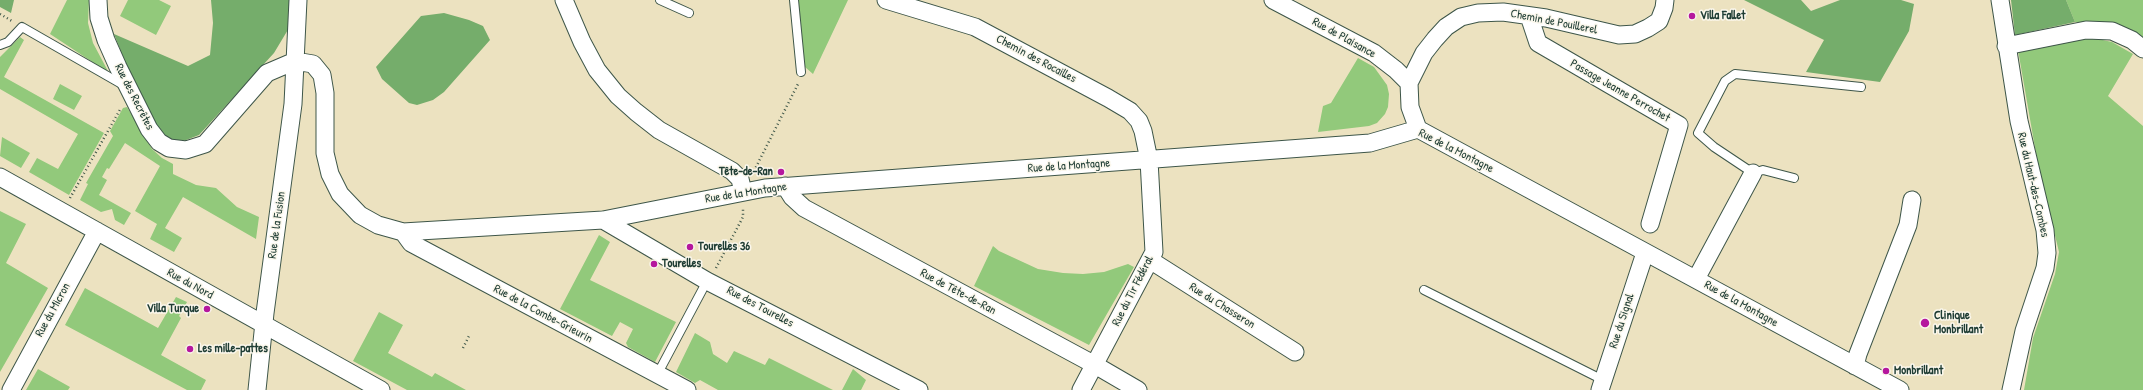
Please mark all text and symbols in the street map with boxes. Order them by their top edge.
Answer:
street label: Chemin de Pouillerel [1509,7,1599,37]
place label: Villa Fallet [1700,9,1745,23]
marker: Villa Fallet [1687,11,1697,21]
street label: Rue de Plaisance [1310,15,1378,61]
street label: Chemin des Rocailles [993,32,1079,86]
street label: Passage Jeanne Perrochet [1568,57,1672,125]
street label: Rue des Recrêtes [111,61,157,133]
street label: Rue de la Montagne [1416,126,1496,176]
street label: Rue du Haut-des-Combes [2014,131,2052,239]
street label: Rue de la Montagne [1027,156,1111,176]
place label: Tête-de-Ran [719,165,773,179]
marker: Tête-de-Ran [776,167,786,177]
street label: Rue de la Montagne [704,179,788,207]
street label: Rue de la Fusion [265,191,289,259]
place label: Tourelles 36 [698,240,750,254]
marker: Tourelles 36 [685,242,695,252]
street label: Rue du Tir Fédéral [1109,253,1157,329]
place label: Tourelles [662,257,701,271]
marker: Tourelles [649,259,659,269]
street label: Rue du Nord [164,265,216,303]
street label: Rue de Tête-de-Ran [918,266,998,318]
street label: Rue de la Montagne [1701,278,1781,330]
street label: Rue du Chasseron [1186,280,1258,332]
street label: Rue du Micron [32,281,74,339]
street label: Rue de la Combe-Grieurin [491,282,595,346]
street label: Rue des Tourelles [724,283,796,331]
street label: Rue du Signal [1606,292,1638,350]
place label: Villa Turque [147,302,199,316]
marker: Villa Turque [202,304,212,314]
place label: Clinique Monbrillant [1934,309,1983,337]
marker: Clinique Monbrillant [1919,317,1931,329]
place label: Les mille-pattes [198,342,268,356]
marker: Les mille-pattes [185,344,195,354]
place label: Monbrillant [1894,364,1943,378]
marker: Monbrillant [1881,366,1891,376]

